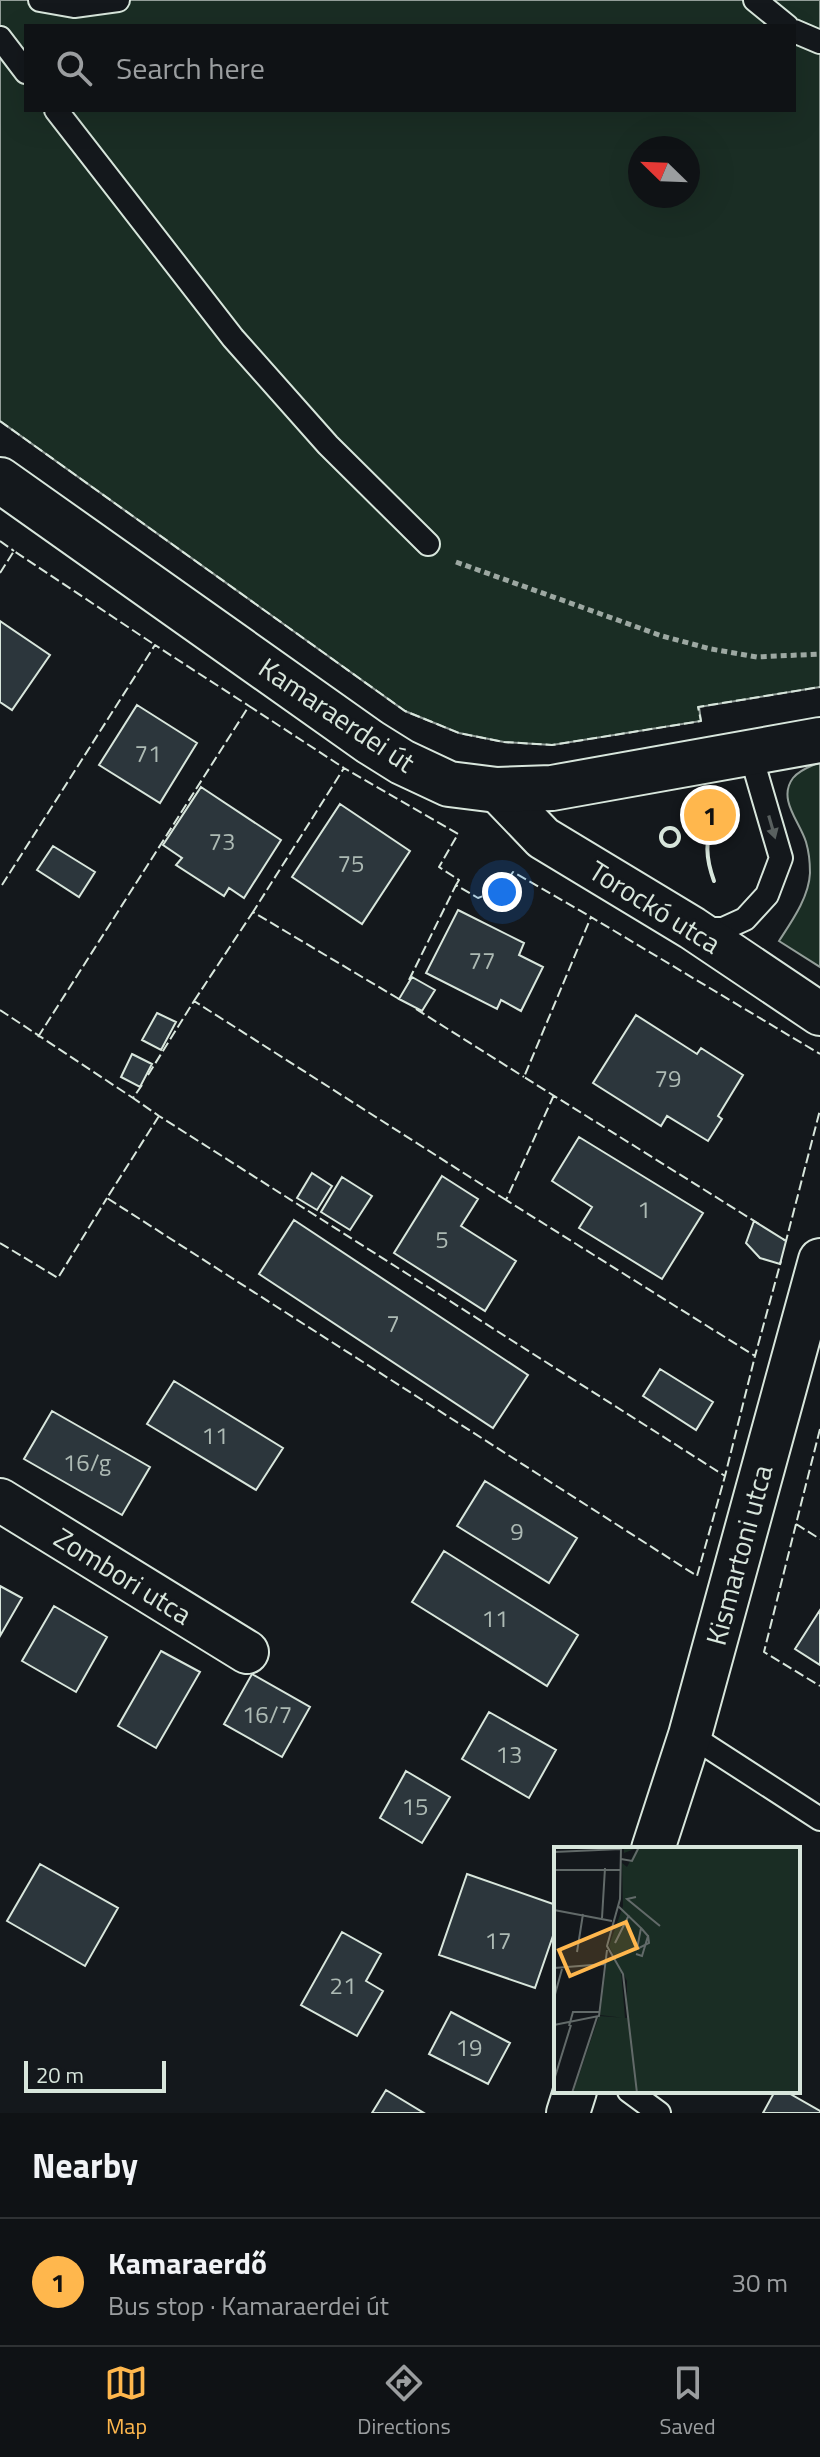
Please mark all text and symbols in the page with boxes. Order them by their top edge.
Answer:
search box [24,24,796,112]
text: Search here [116,45,265,91]
icon: search [52,46,96,90]
north arrow [628,136,700,208]
street label: Kamaraerdei út [250,646,424,783]
house number: 71 [135,735,161,771]
pin: 1 [684,785,736,845]
one-way arrow [766,815,779,839]
house number: 73 [209,823,235,859]
house number: 75 [338,845,364,881]
street label: Torockó utca [581,849,730,964]
your location [482,872,522,912]
house number: 77 [469,942,495,978]
house number: 79 [655,1060,681,1096]
house number: 1 [637,1191,651,1227]
house number: 5 [435,1221,449,1257]
house number: 7 [386,1305,400,1341]
house number: 11 [202,1417,228,1453]
house number: 16/g [63,1444,111,1480]
street label: Kismartoni utca [694,1460,783,1650]
house number: 9 [510,1513,524,1549]
street label: Zombori utca [46,1516,201,1635]
house number: 11 [482,1600,508,1636]
house number: 16/7 [242,1696,292,1732]
house number: 13 [496,1736,522,1772]
house number: 15 [402,1788,428,1824]
inset map [554,1847,800,2093]
house number: 17 [485,1922,511,1958]
house number: 21 [330,1967,356,2003]
house number: 19 [456,2029,482,2065]
scale bar [24,2057,166,2093]
text: 20 m [36,2058,84,2092]
text: Nearby [32,2139,138,2191]
text: Kamaraerdő [108,2240,267,2286]
text: 1 [51,2263,65,2302]
text: 30 m [731,2263,788,2302]
text: Bus stop · Kamaraerdei út [108,2286,389,2325]
tab: Map [104,2361,148,2443]
tab: Directions [357,2361,451,2443]
tab: Saved [660,2361,716,2443]

